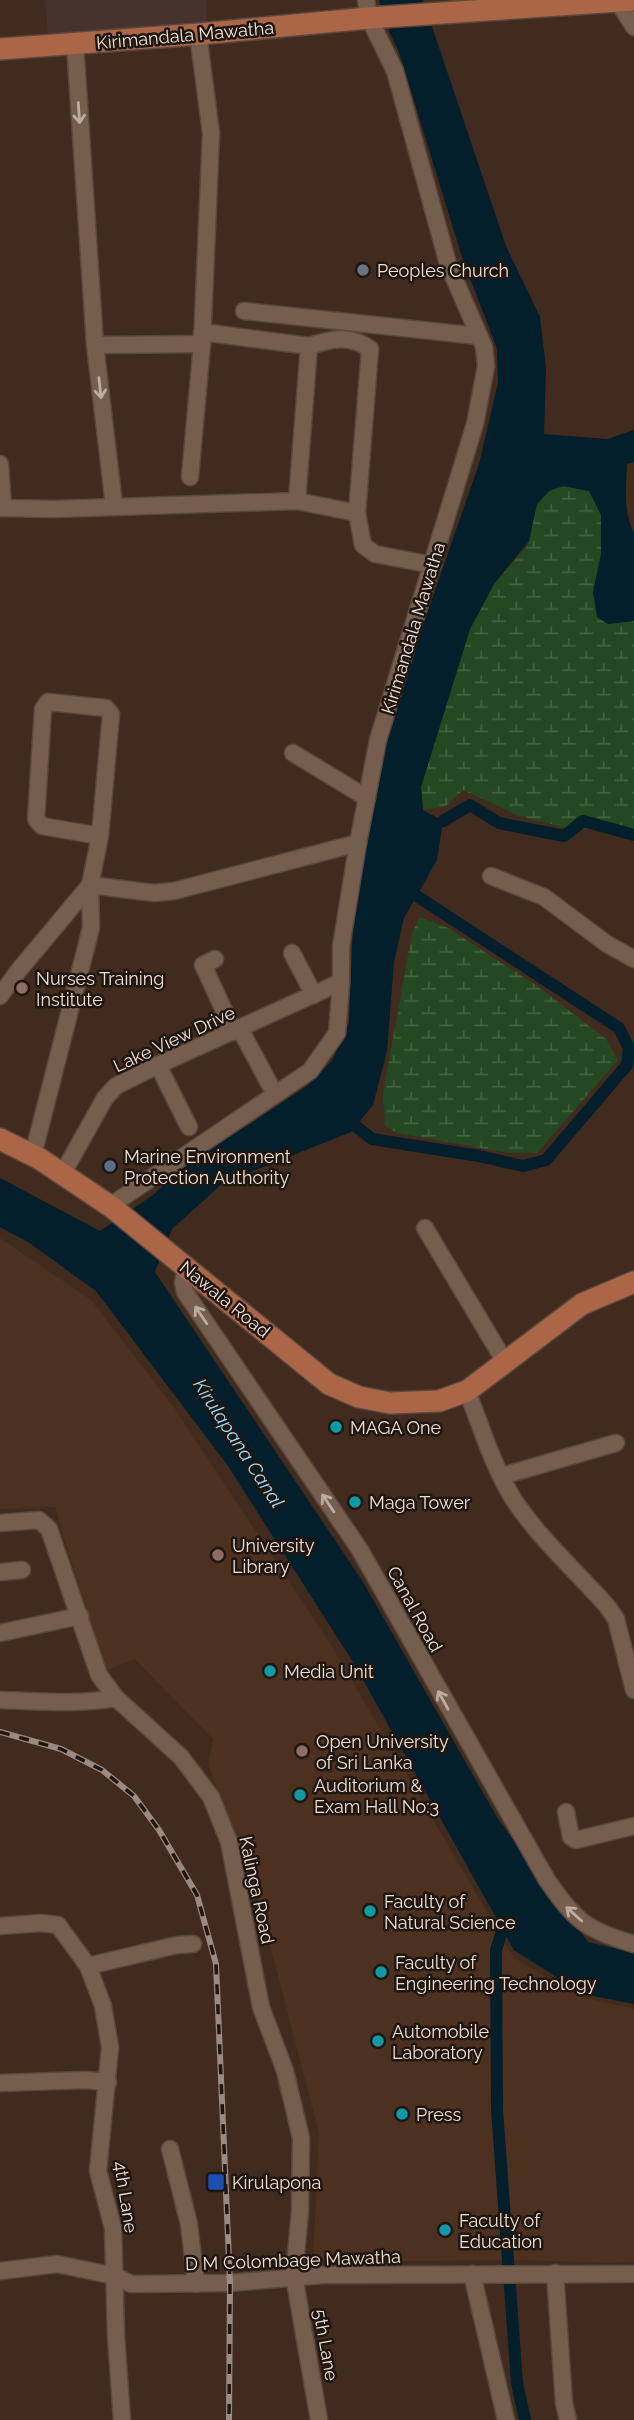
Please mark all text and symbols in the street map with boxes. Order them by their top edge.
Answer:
street label: Kirimandala Mawatha [95,17,275,53]
one-way arrow [73,101,86,124]
place label: Peoples Church [377,260,509,281]
marker: Peoples Church [355,262,371,278]
one-way arrow [94,376,107,399]
street label: Kirimandala Mawatha [377,540,449,716]
place label: Nurses Training Institute [36,968,164,1010]
marker: Nurses Training Institute [14,980,30,996]
street label: Lake View Drive [110,1001,239,1076]
place label: Marine Environment Protection Authority [124,1146,291,1188]
marker: Marine Environment Protection Authority [102,1158,118,1174]
street label: Nawala Road [176,1256,274,1342]
one-way arrow [194,1306,208,1325]
water label: Kirulapana Canal [189,1374,289,1512]
place label: MAGA One [350,1417,442,1438]
marker: MAGA One [328,1419,344,1435]
place label: Maga Tower [369,1492,471,1513]
one-way arrow [321,1494,335,1514]
marker: Maga Tower [347,1494,363,1510]
place label: University Library [232,1535,315,1577]
marker: University Library [210,1547,226,1563]
street label: Canal Road [383,1563,447,1655]
place label: Media Unit [284,1661,374,1682]
marker: Media Unit [262,1663,278,1679]
one-way arrow [436,1690,450,1710]
place label: Open University of Sri Lanka [316,1731,449,1773]
marker: Open University of Sri Lanka [294,1743,310,1759]
place label: Auditorium & Exam Hall No:3 [314,1775,439,1817]
marker: Auditorium & Exam Hall No:3 [292,1787,308,1803]
street label: Kalinga Road [235,1834,279,1946]
place label: Faculty of Natural Science [384,1891,516,1933]
marker: Faculty of Natural Science [362,1903,378,1919]
one-way arrow [565,1906,583,1922]
place label: Faculty of Engineering Technology [395,1952,597,1994]
marker: Faculty of Engineering Technology [373,1964,389,1980]
place label: Automobile Laboratory [392,2021,489,2063]
marker: Automobile Laboratory [370,2033,386,2049]
place label: Press [416,2104,461,2125]
marker: Press [394,2106,410,2122]
street label: 4th Lane [110,2160,142,2235]
marker: Kirulapona [206,2172,226,2192]
place label: Kirulapona [232,2172,321,2193]
place label: Faculty of Education [459,2210,542,2252]
marker: Faculty of Education [437,2222,453,2238]
street label: D M Colombage Mawatha [185,2246,401,2274]
street label: 5th Lane [309,2308,343,2383]

